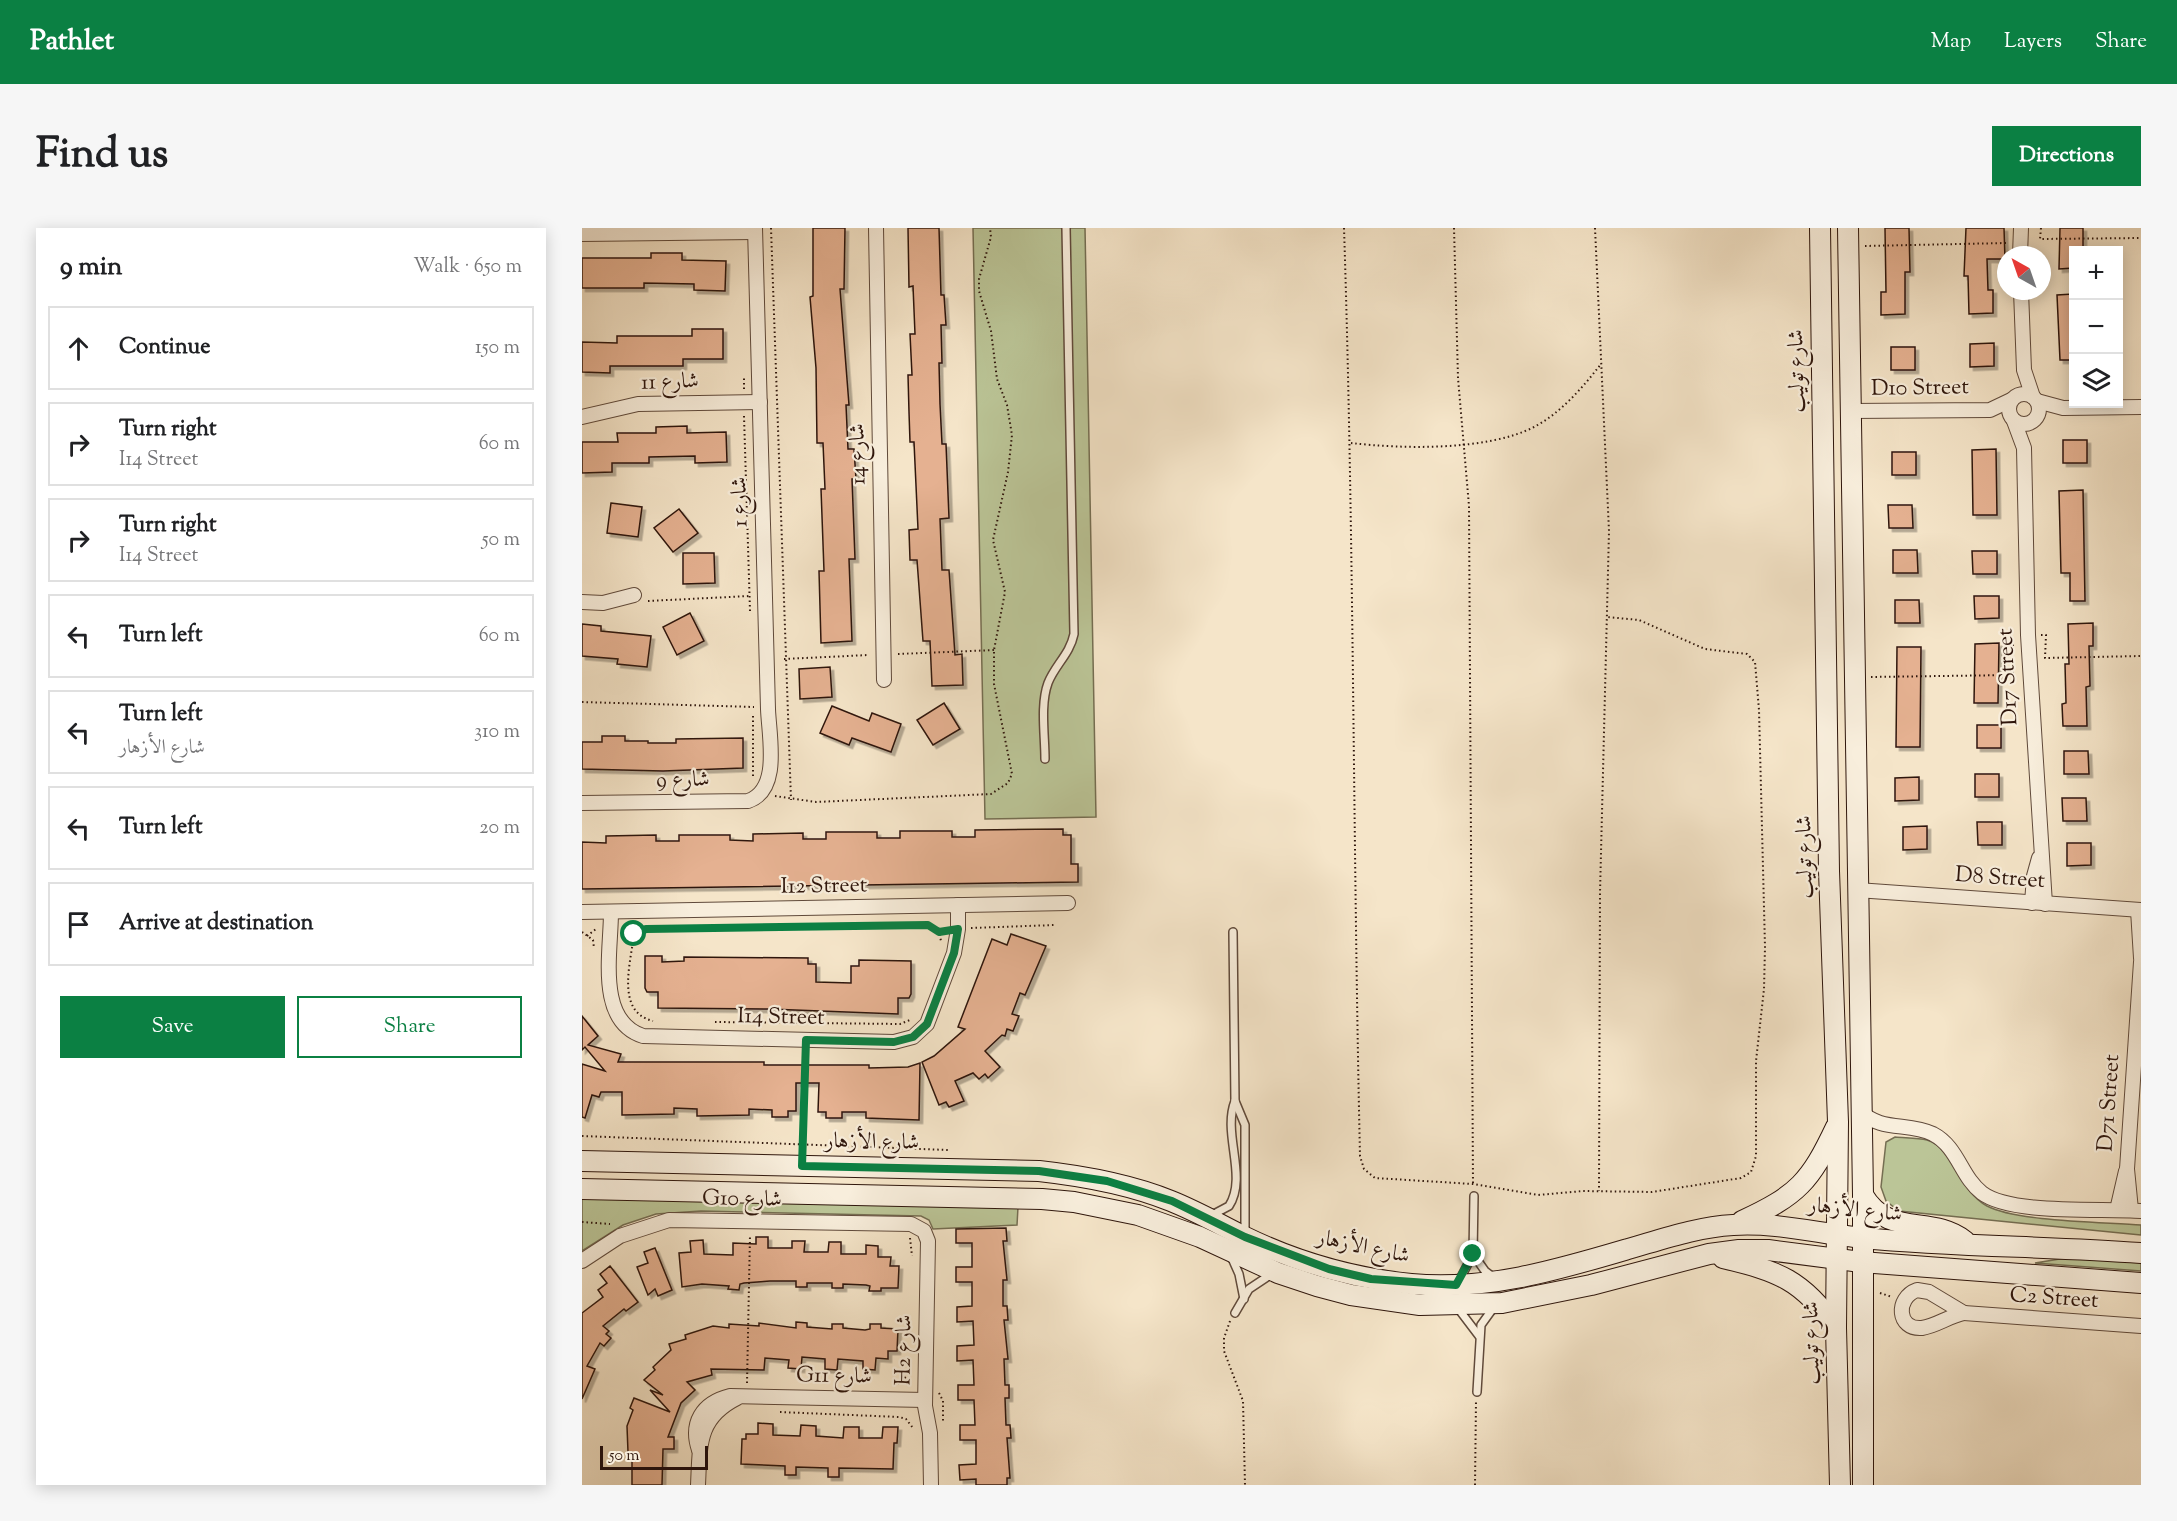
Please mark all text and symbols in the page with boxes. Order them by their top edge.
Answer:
text: Pathlet [30,22,114,62]
text: Map [1931,27,1971,57]
text: Layers [2004,27,2062,57]
text: Share [2095,27,2147,57]
text: Find us [36,126,168,186]
button: Directions [1992,126,2141,186]
north arrow [1997,246,2051,300]
map controls [2069,246,2123,408]
button: + [2069,246,2123,300]
text: 9 min [60,249,122,286]
text: Walk · 650 m [413,253,522,282]
button: − [2069,300,2123,354]
street label: شارع توليب [1781,329,1815,413]
icon: ahead [62,332,95,365]
text: Continue [119,332,210,364]
text: 150 m [475,334,520,363]
button: layers [2069,354,2123,408]
street label: شارع 11 [641,366,699,400]
street label: D10 Street [1871,372,1970,406]
text: Turn right [119,414,216,446]
street label: شارع 14 [842,423,876,485]
icon: right [62,428,95,461]
text: 60 m [479,430,520,459]
text: I14 Street [119,446,198,475]
street label: شارع 1 [725,477,757,527]
text: Turn right [119,510,216,542]
icon: right [62,524,95,557]
text: 50 m [482,526,520,555]
text: I14 Street [119,542,198,571]
icon: left [62,620,95,653]
text: Turn left [119,620,202,652]
text: 60 m [479,622,520,651]
street label: D17 Street [1990,627,2028,726]
text: Turn left [119,699,202,731]
icon: left [62,716,95,749]
text: 310 m [474,718,520,747]
text: شارع الأزهار [119,734,205,763]
street label: شارع 9 [656,765,710,797]
icon: left [62,812,95,845]
text: Turn left [119,812,202,844]
text: 20 m [479,814,520,843]
street label: شارع توليب [1789,815,1823,899]
street label: D8 Street [1954,860,2046,898]
street label: I12 Street [780,870,868,904]
icon: arrive [62,908,95,941]
text: Arrive at destination [119,908,314,940]
route start [620,920,646,946]
button: Save [60,996,285,1058]
button: Share [297,996,522,1058]
street label: I14 Street [737,1001,825,1035]
street label: D71 Street [2091,1053,2129,1153]
street label: شارع الأزهار [823,1124,919,1160]
street label: G10 شارع [702,1183,782,1217]
street label: شارع الأزهار [1804,1188,1904,1232]
street label: شارع الأزهار [1312,1220,1413,1273]
route end [1459,1240,1485,1266]
street label: C2 Street [2008,1280,2100,1318]
street label: شارع توليب [1796,1301,1830,1385]
street label: H2 شارع [888,1314,922,1386]
street label: G11 شارع [796,1360,872,1394]
scale bar [600,1443,708,1470]
text: 50 m [609,1445,640,1468]

